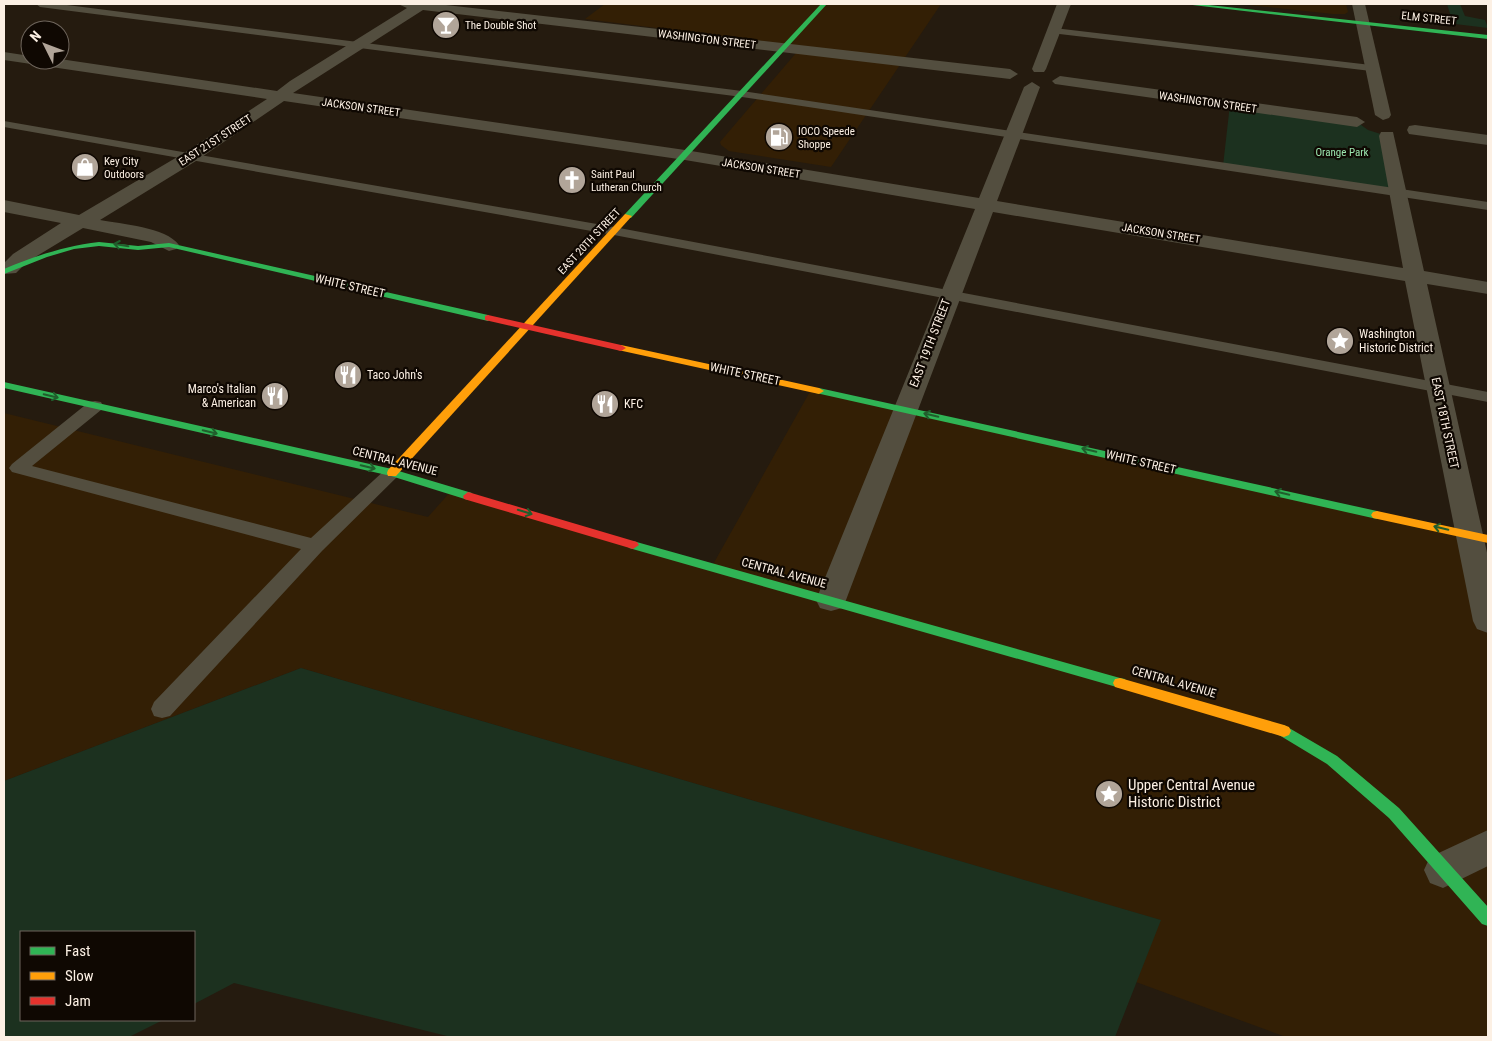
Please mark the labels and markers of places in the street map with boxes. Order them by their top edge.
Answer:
bar icon: The Double Shot [431,10,461,40]
place label: The Double Shot [465,19,536,32]
fuel station icon: IOCO Speede Shoppe [764,122,794,152]
place label: IOCO Speede Shoppe [798,125,855,151]
shop icon: Key City Outdoors [70,152,100,182]
place label: Key City Outdoors [104,155,144,181]
church icon: Saint Paul Lutheran Church [557,165,587,195]
place label: Saint Paul Lutheran Church [591,168,662,194]
place icon: Washington Historic District [1325,326,1355,356]
place label: Washington Historic District [1359,327,1433,355]
restaurant icon: Taco John's [333,360,363,390]
place label: Taco John's [367,368,423,382]
restaurant icon: Marco's Italian & American [260,381,290,411]
place label: Marco's Italian & American [188,382,256,410]
restaurant icon: KFC [590,389,620,419]
place label: KFC [624,397,643,411]
place label: Upper Central Avenue Historic District [1128,776,1255,811]
place icon: Upper Central Avenue Historic District [1094,779,1124,809]

